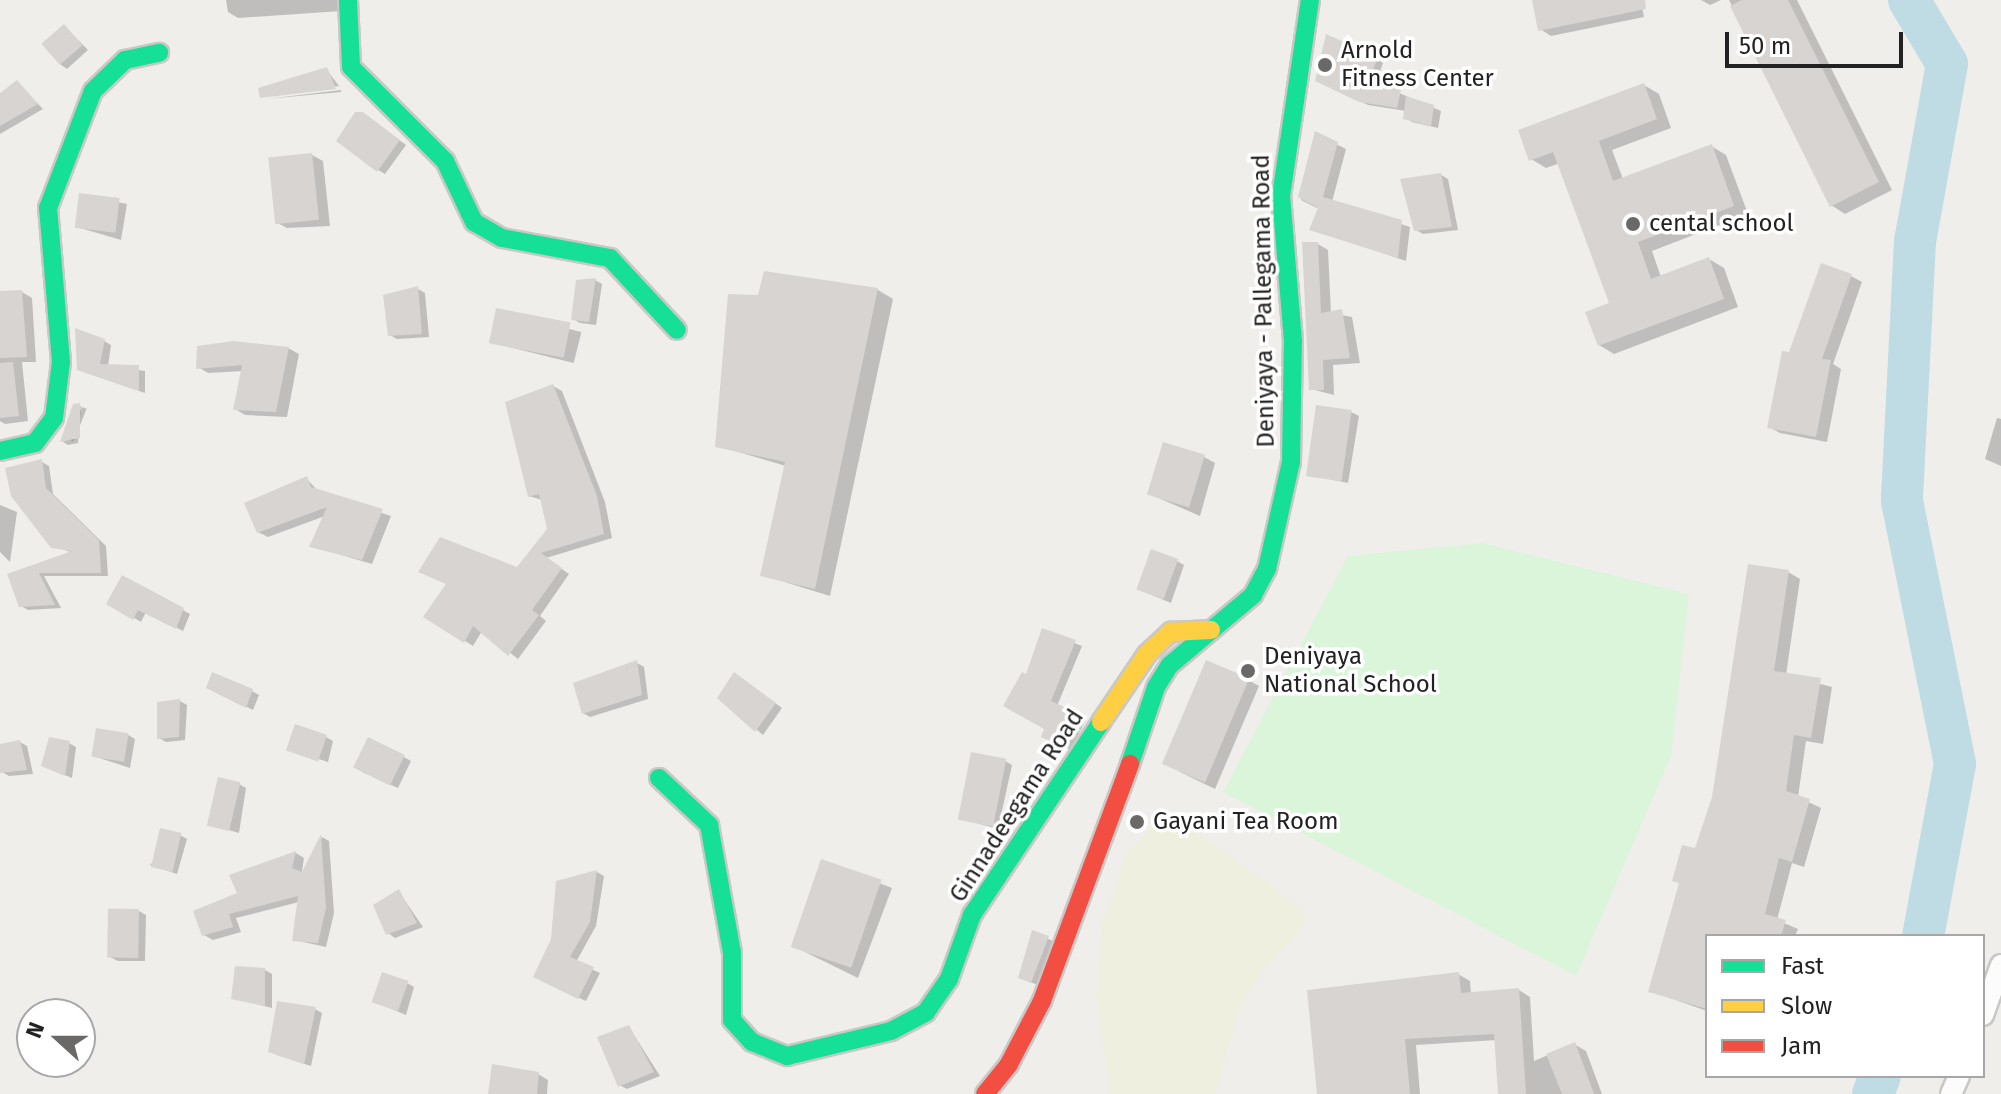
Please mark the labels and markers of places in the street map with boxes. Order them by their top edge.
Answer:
place label: Arnold Fitness Center [1341,37,1494,93]
marker: Arnold Fitness Center [1316,56,1334,74]
place label: cental school [1649,210,1794,238]
marker: cental school [1624,215,1642,233]
place label: Deniyaya National School [1264,643,1437,699]
marker: Deniyaya National School [1239,662,1257,680]
place label: Gayani Tea Room [1153,808,1339,836]
marker: Gayani Tea Room [1128,813,1146,831]

